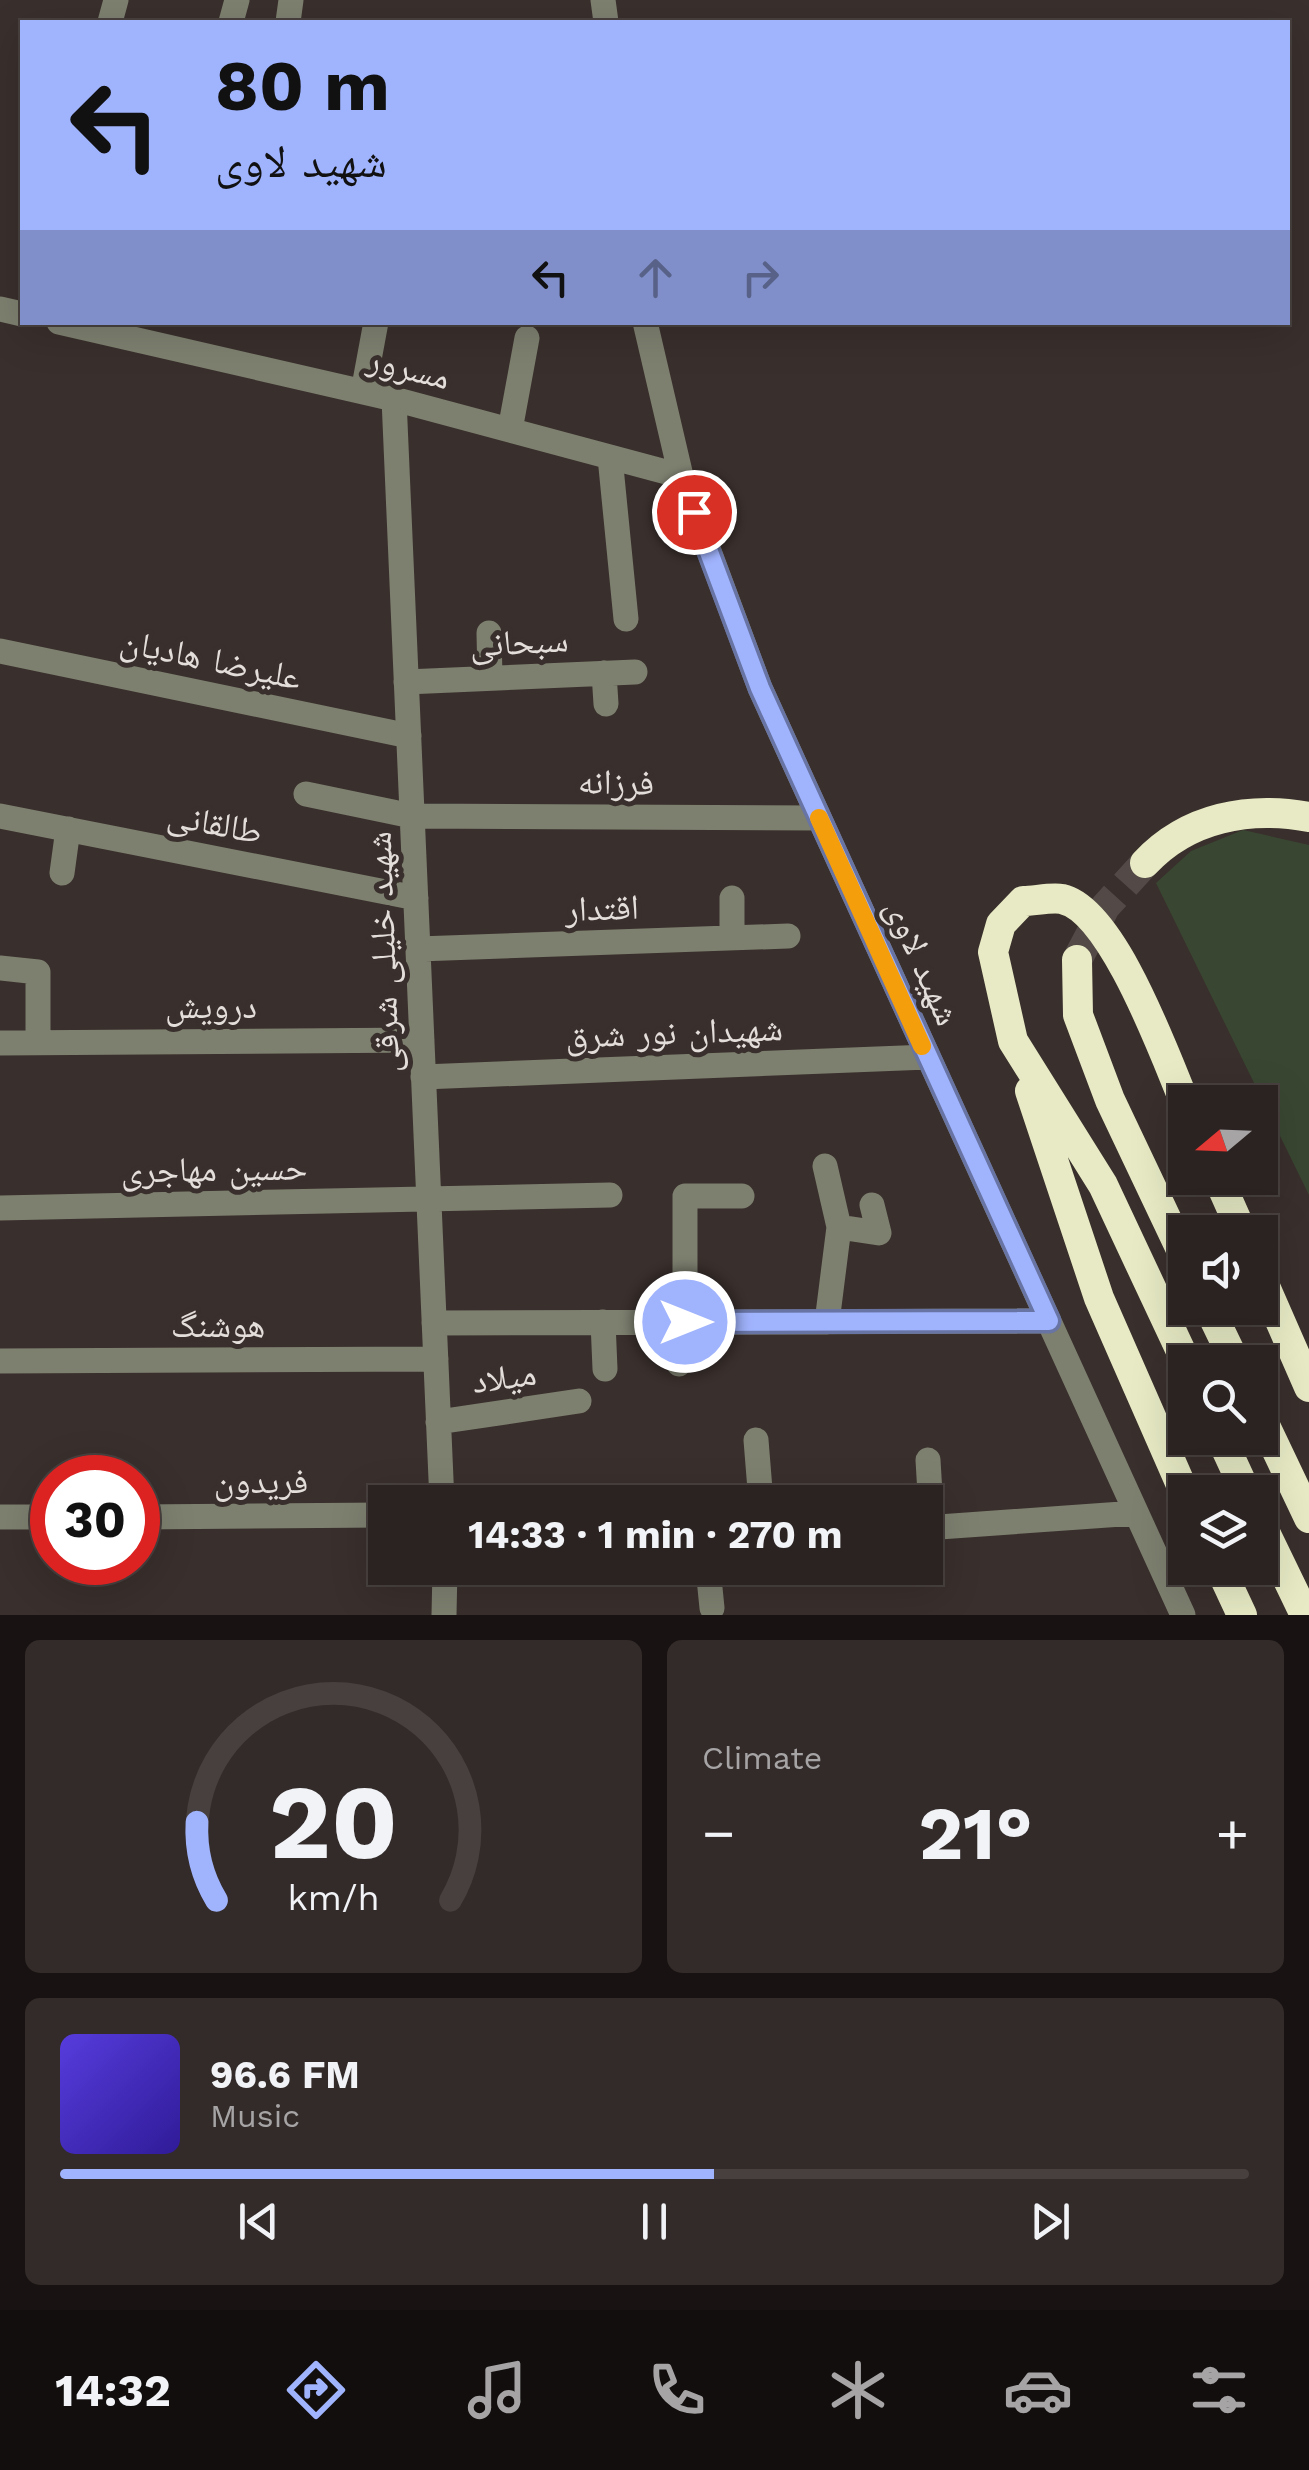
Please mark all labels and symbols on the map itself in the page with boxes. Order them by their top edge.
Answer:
street label: مسرور [363,337,454,398]
pin [652,470,737,555]
street label: سبحانی [468,618,570,666]
street label: علیرضا هادیان [117,619,305,699]
street label: فرزانه [578,760,654,804]
street label: طالقانی [164,793,266,853]
street label: شهید خلیلی شرقی [358,831,408,1073]
street label: اقتدار [563,886,640,930]
street label: شهید لاوی [877,892,969,1032]
street label: درویش [165,985,257,1027]
street label: شهیدان نور شرق [565,1007,783,1057]
north arrow [1168,1085,1278,1195]
street label: حسین مهاجری [120,1146,308,1192]
position arrow [633,1270,737,1374]
street label: هوشنگ [171,1304,265,1346]
street label: میلاد [469,1352,539,1402]
speed limit sign: 30 [30,1455,160,1585]
street label: فریدون [214,1460,308,1502]

